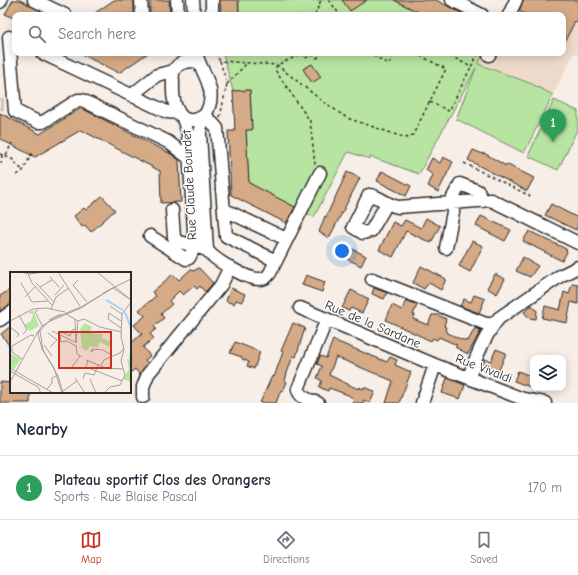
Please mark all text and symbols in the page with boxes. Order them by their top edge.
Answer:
search box [12,12,566,56]
icon: search [26,23,48,45]
text: Search here [58,25,136,43]
pin: 1 [540,109,566,142]
street label: Rue Claude Bourdet [179,128,199,241]
your location [332,241,352,261]
inset map [10,272,131,393]
street label: Rue de la Sardane [323,297,424,351]
street label: Rue Vivaldi [453,350,515,386]
map controls [530,355,566,391]
button: layers [530,355,566,391]
text: Nearby [16,420,67,439]
text: Plateau sportif Clos des Orangers [54,471,271,489]
text: 1 [26,480,32,495]
text: 170 m [528,480,562,495]
text: Sports · Rue Blaise Pascal [54,489,197,504]
tab: Map [80,529,102,566]
tab: Directions [263,529,310,566]
tab: Saved [470,529,498,566]

